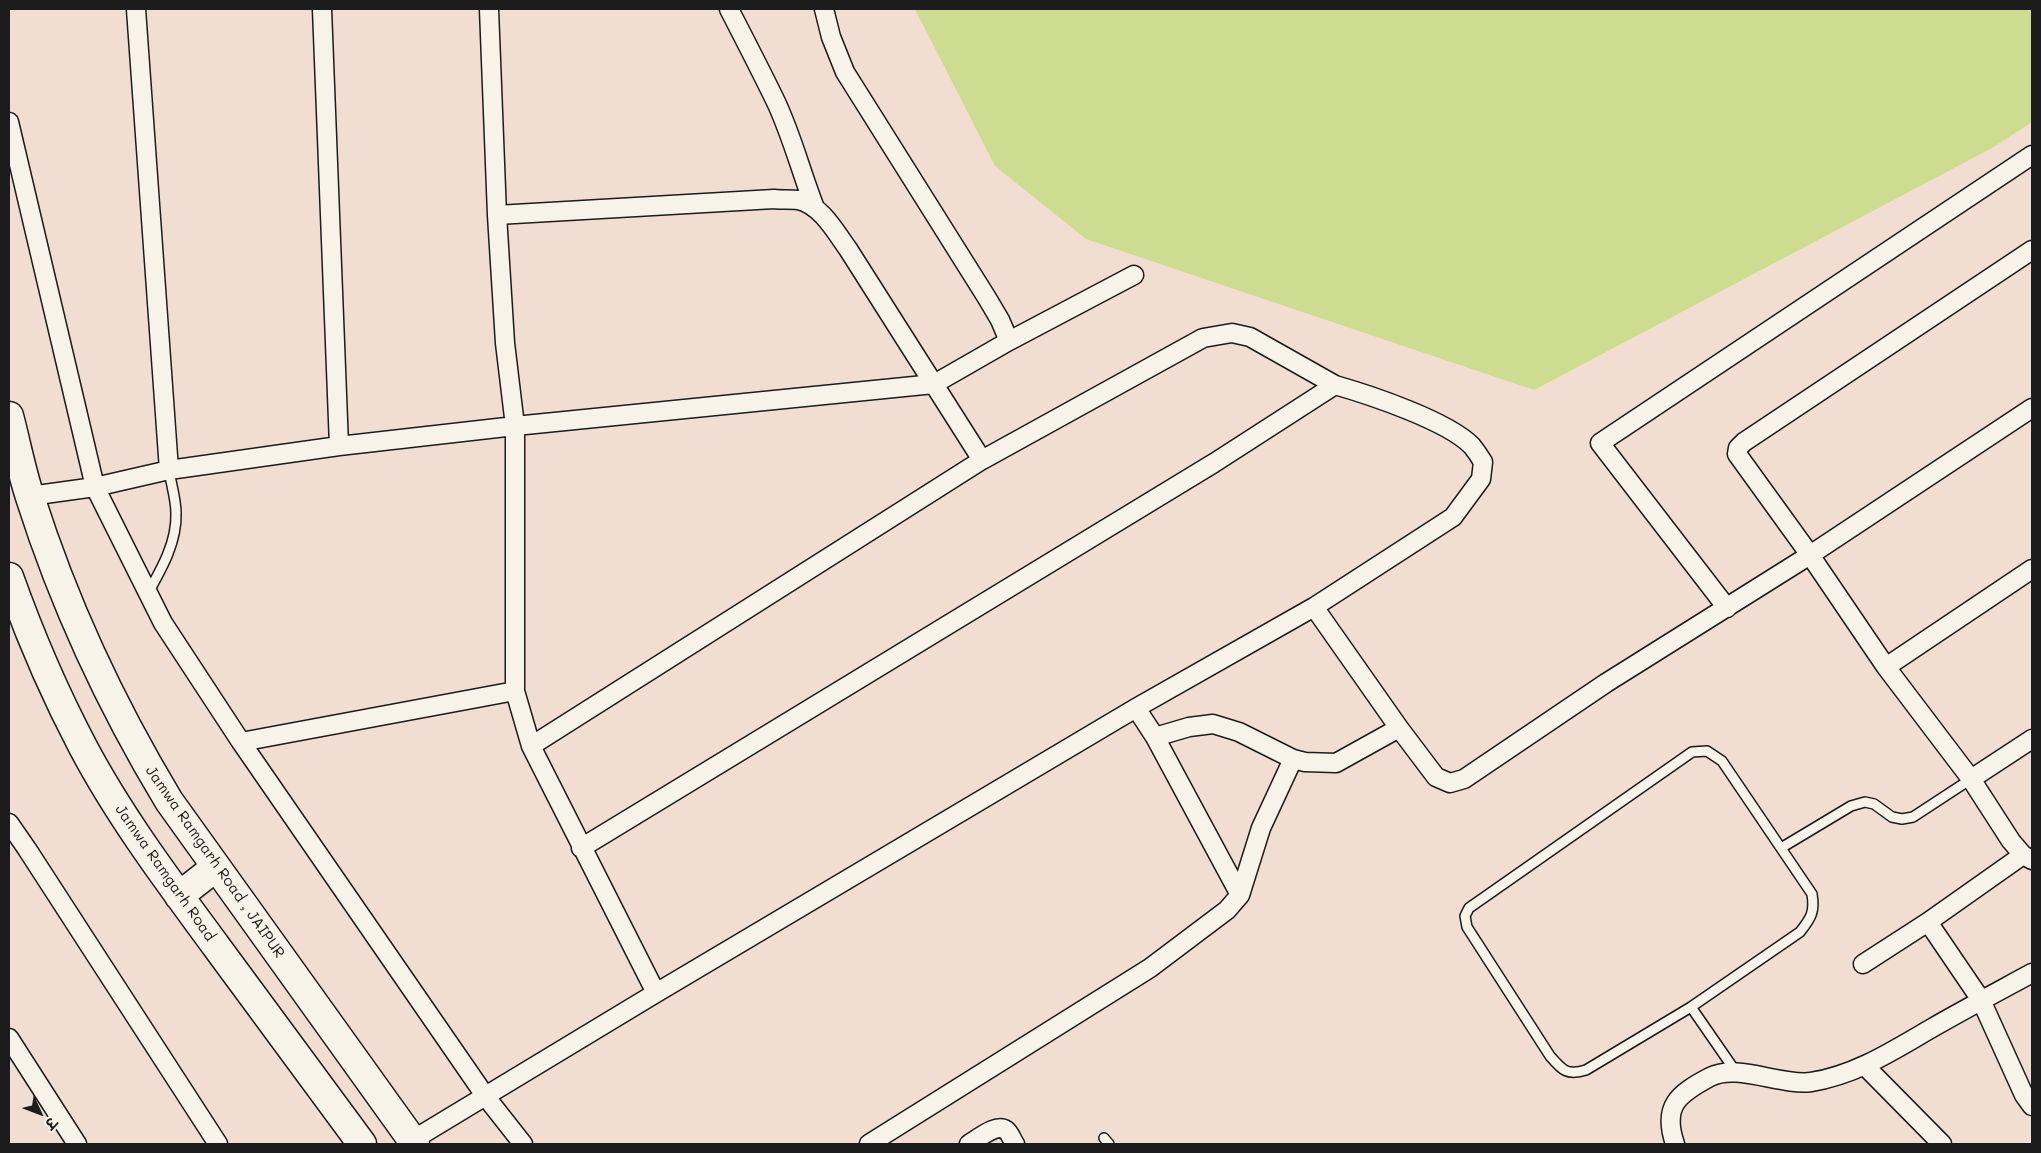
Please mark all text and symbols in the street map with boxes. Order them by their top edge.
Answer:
street label: Jamwa Ramgarh Road , JAIPUR [142,762,288,962]
street label: Jamwa Ramgarh Road [111,801,219,945]
north arrow [15,1088,65,1138]
text: उ [41,1114,61,1133]

